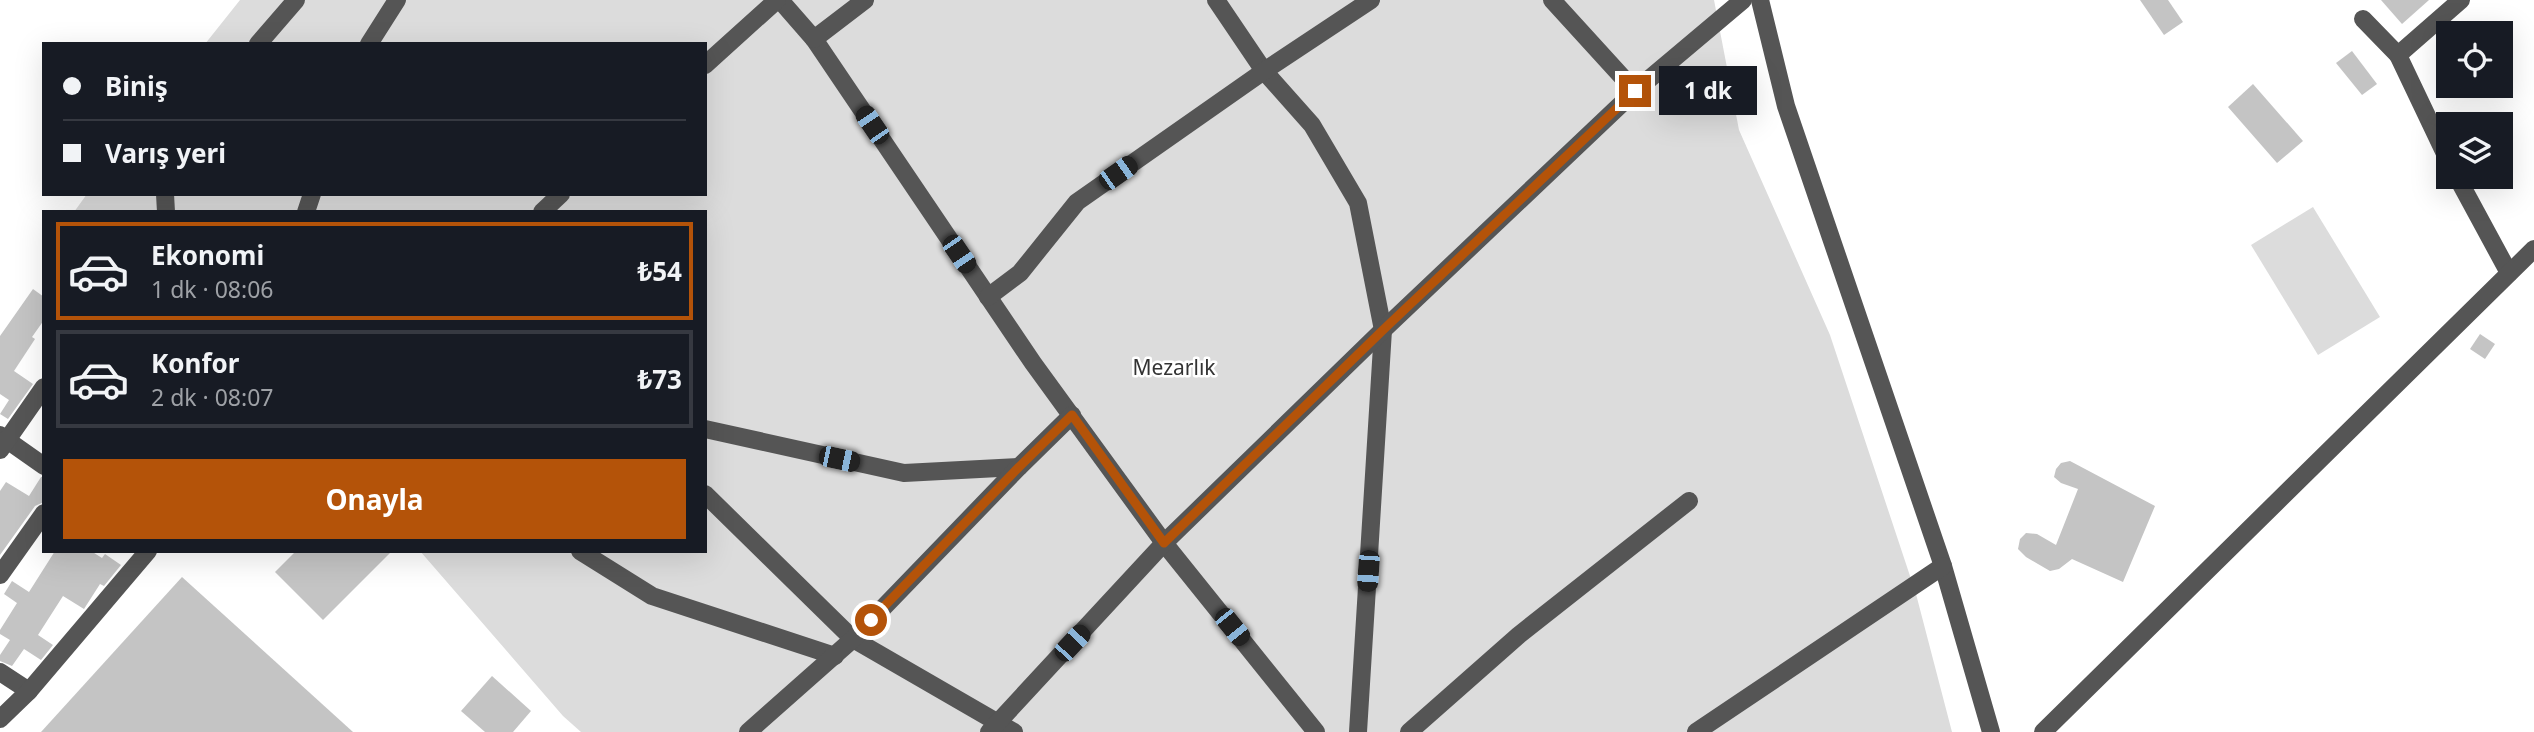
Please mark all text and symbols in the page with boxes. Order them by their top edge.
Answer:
map controls [2436,21,2513,189]
button: locate [2436,21,2513,98]
callout: 1 dk [1660,66,1758,116]
text: Biniş [105,68,168,104]
text: 1 dk [1684,74,1732,106]
route end [1619,75,1651,107]
car [852,102,893,148]
button: layers [2436,112,2513,189]
text: Varış yeri [105,135,226,171]
car [1095,152,1142,194]
car [939,231,980,277]
text: Ekonomi [151,237,264,273]
icon: car [67,240,130,303]
text: ₺54 [637,253,682,289]
text: 1 dk · 08:06 [151,273,273,305]
text: Konfor [151,345,239,381]
icon: car [67,348,130,411]
park label: Mezarlık [1132,353,1216,381]
text: ₺73 [637,361,682,397]
text: 2 dk · 08:07 [151,381,273,413]
car [817,444,862,474]
button: Onayla [63,459,686,539]
car [1357,549,1380,593]
route start [855,604,887,636]
car [1211,604,1254,650]
car [1050,620,1095,666]

